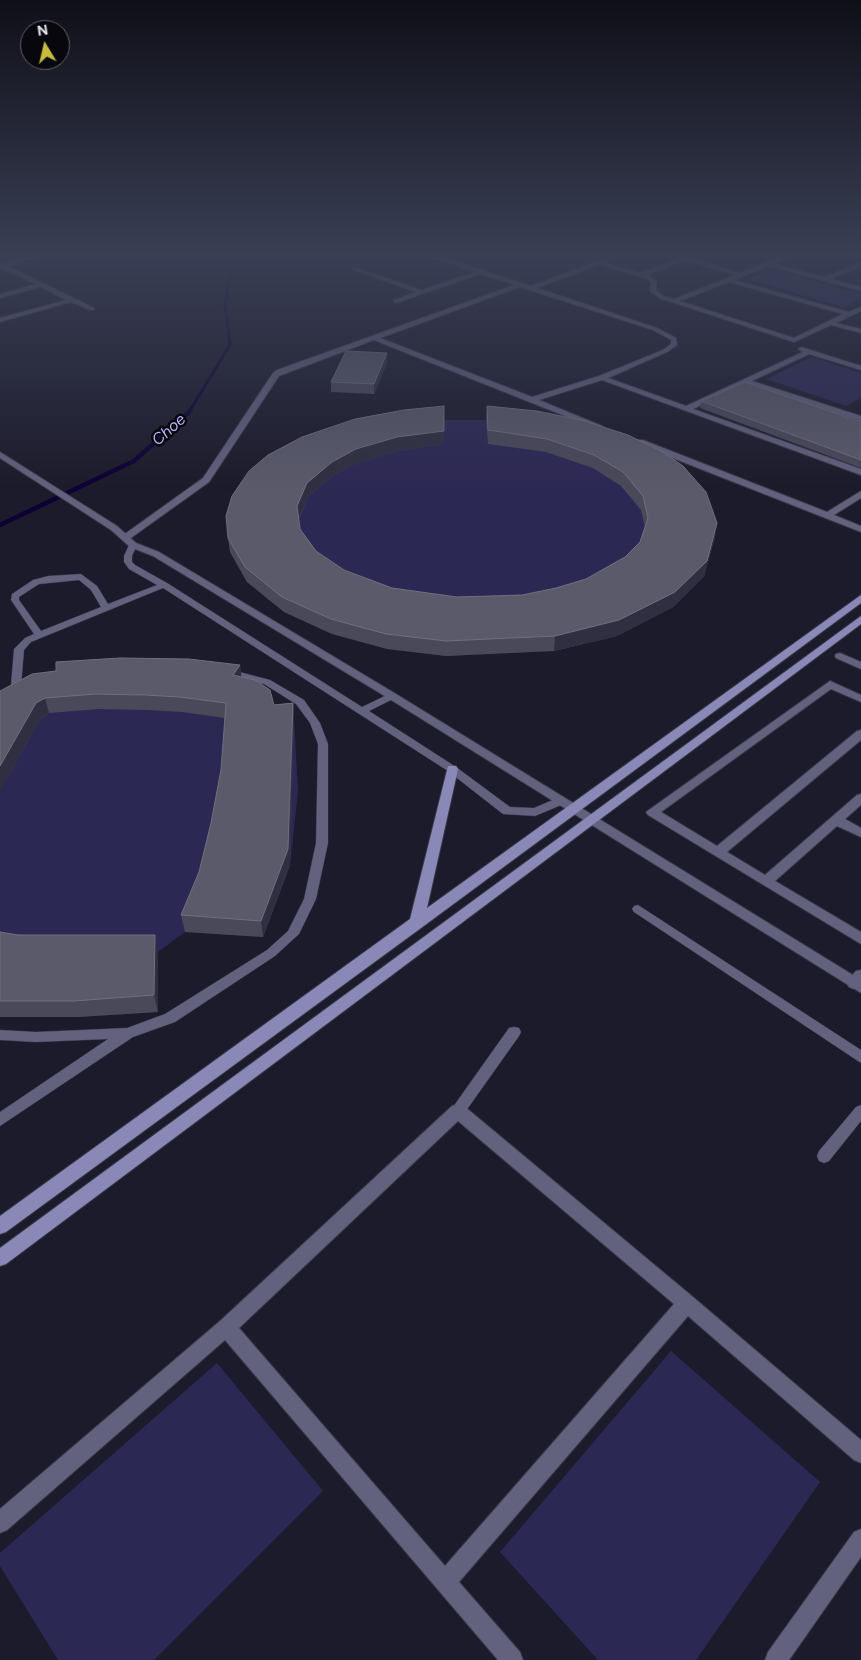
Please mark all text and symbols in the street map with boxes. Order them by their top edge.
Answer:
north arrow [20,20,70,70]
text: N [36,21,49,40]
water label: Choe [148,410,190,450]

